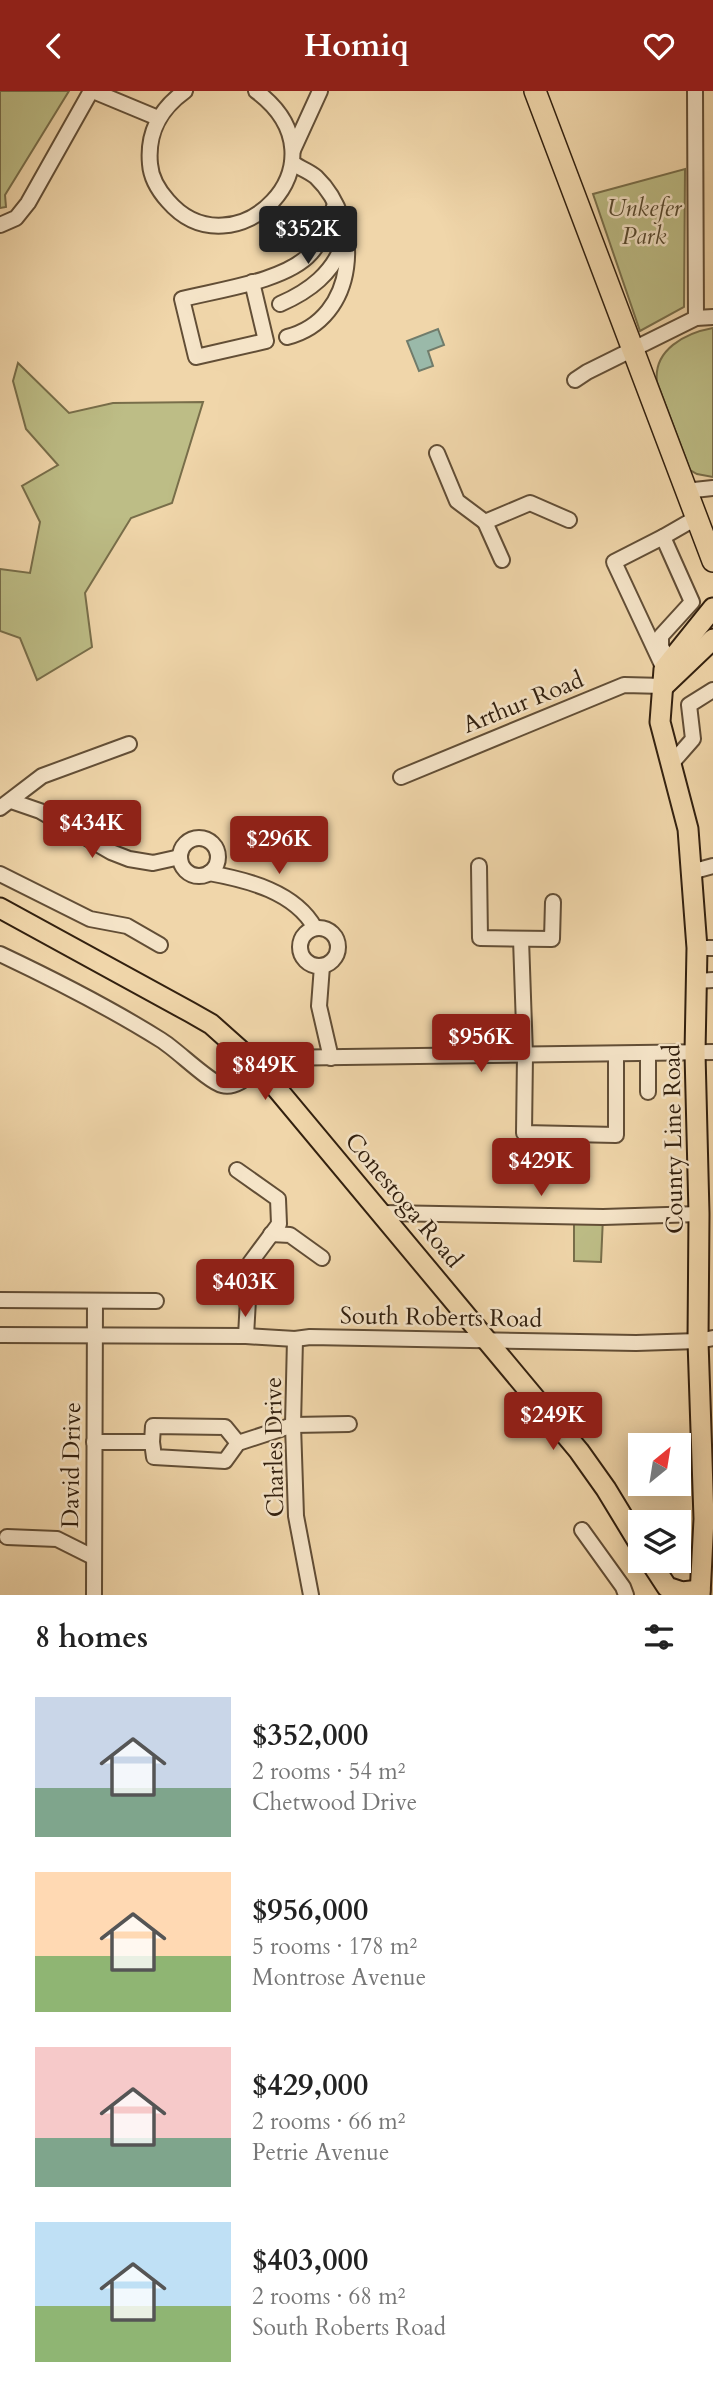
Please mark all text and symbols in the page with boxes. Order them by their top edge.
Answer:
text: Homiq [304,24,409,68]
icon: back [35,27,73,65]
icon: heart [640,27,678,65]
park label: Unkefer Park [606,192,683,253]
pin: $352K [259,207,357,266]
text: $352K [275,213,341,244]
street label: Arthur Road [458,663,589,742]
pin: $434K [43,801,141,860]
text: $434K [59,807,125,838]
pin: $296K [230,817,328,876]
text: $296K [246,823,312,854]
pin: $956K [432,1014,530,1074]
text: $956K [448,1021,514,1052]
pin: $849K [216,1042,314,1102]
street label: County Line Road [655,1044,692,1234]
text: $849K [232,1049,298,1080]
street label: Conestoga Road [337,1126,470,1275]
pin: $429K [492,1139,590,1198]
text: $429K [508,1145,574,1176]
pin: $403K [196,1259,294,1319]
text: $403K [212,1266,278,1297]
street label: South Roberts Road [340,1299,543,1336]
street label: Charles Drive [257,1377,292,1517]
pin: $249K [504,1393,602,1452]
text: $249K [520,1399,586,1430]
street label: David Drive [54,1402,89,1528]
north arrow [628,1433,691,1496]
map controls [628,1433,691,1573]
button: layers [628,1510,691,1573]
text: 8 homes [35,1617,148,1658]
icon: filters [640,1618,678,1656]
text: $352,000 [252,1715,368,1756]
icon: home [91,1725,175,1809]
text: 2 rooms · 54 m² [252,1756,405,1787]
text: Chetwood Drive [252,1787,417,1818]
text: $956,000 [252,1890,368,1931]
icon: home [91,1900,175,1984]
text: 5 rooms · 178 m² [252,1931,417,1962]
text: Montrose Avenue [252,1962,426,1993]
text: $429,000 [252,2065,368,2106]
icon: home [91,2075,175,2159]
text: 2 rooms · 66 m² [252,2106,405,2137]
text: Petrie Avenue [252,2137,389,2168]
text: $403,000 [252,2240,368,2281]
icon: home [91,2250,175,2334]
text: 2 rooms · 68 m² [252,2281,405,2312]
text: South Roberts Road [252,2312,446,2343]

